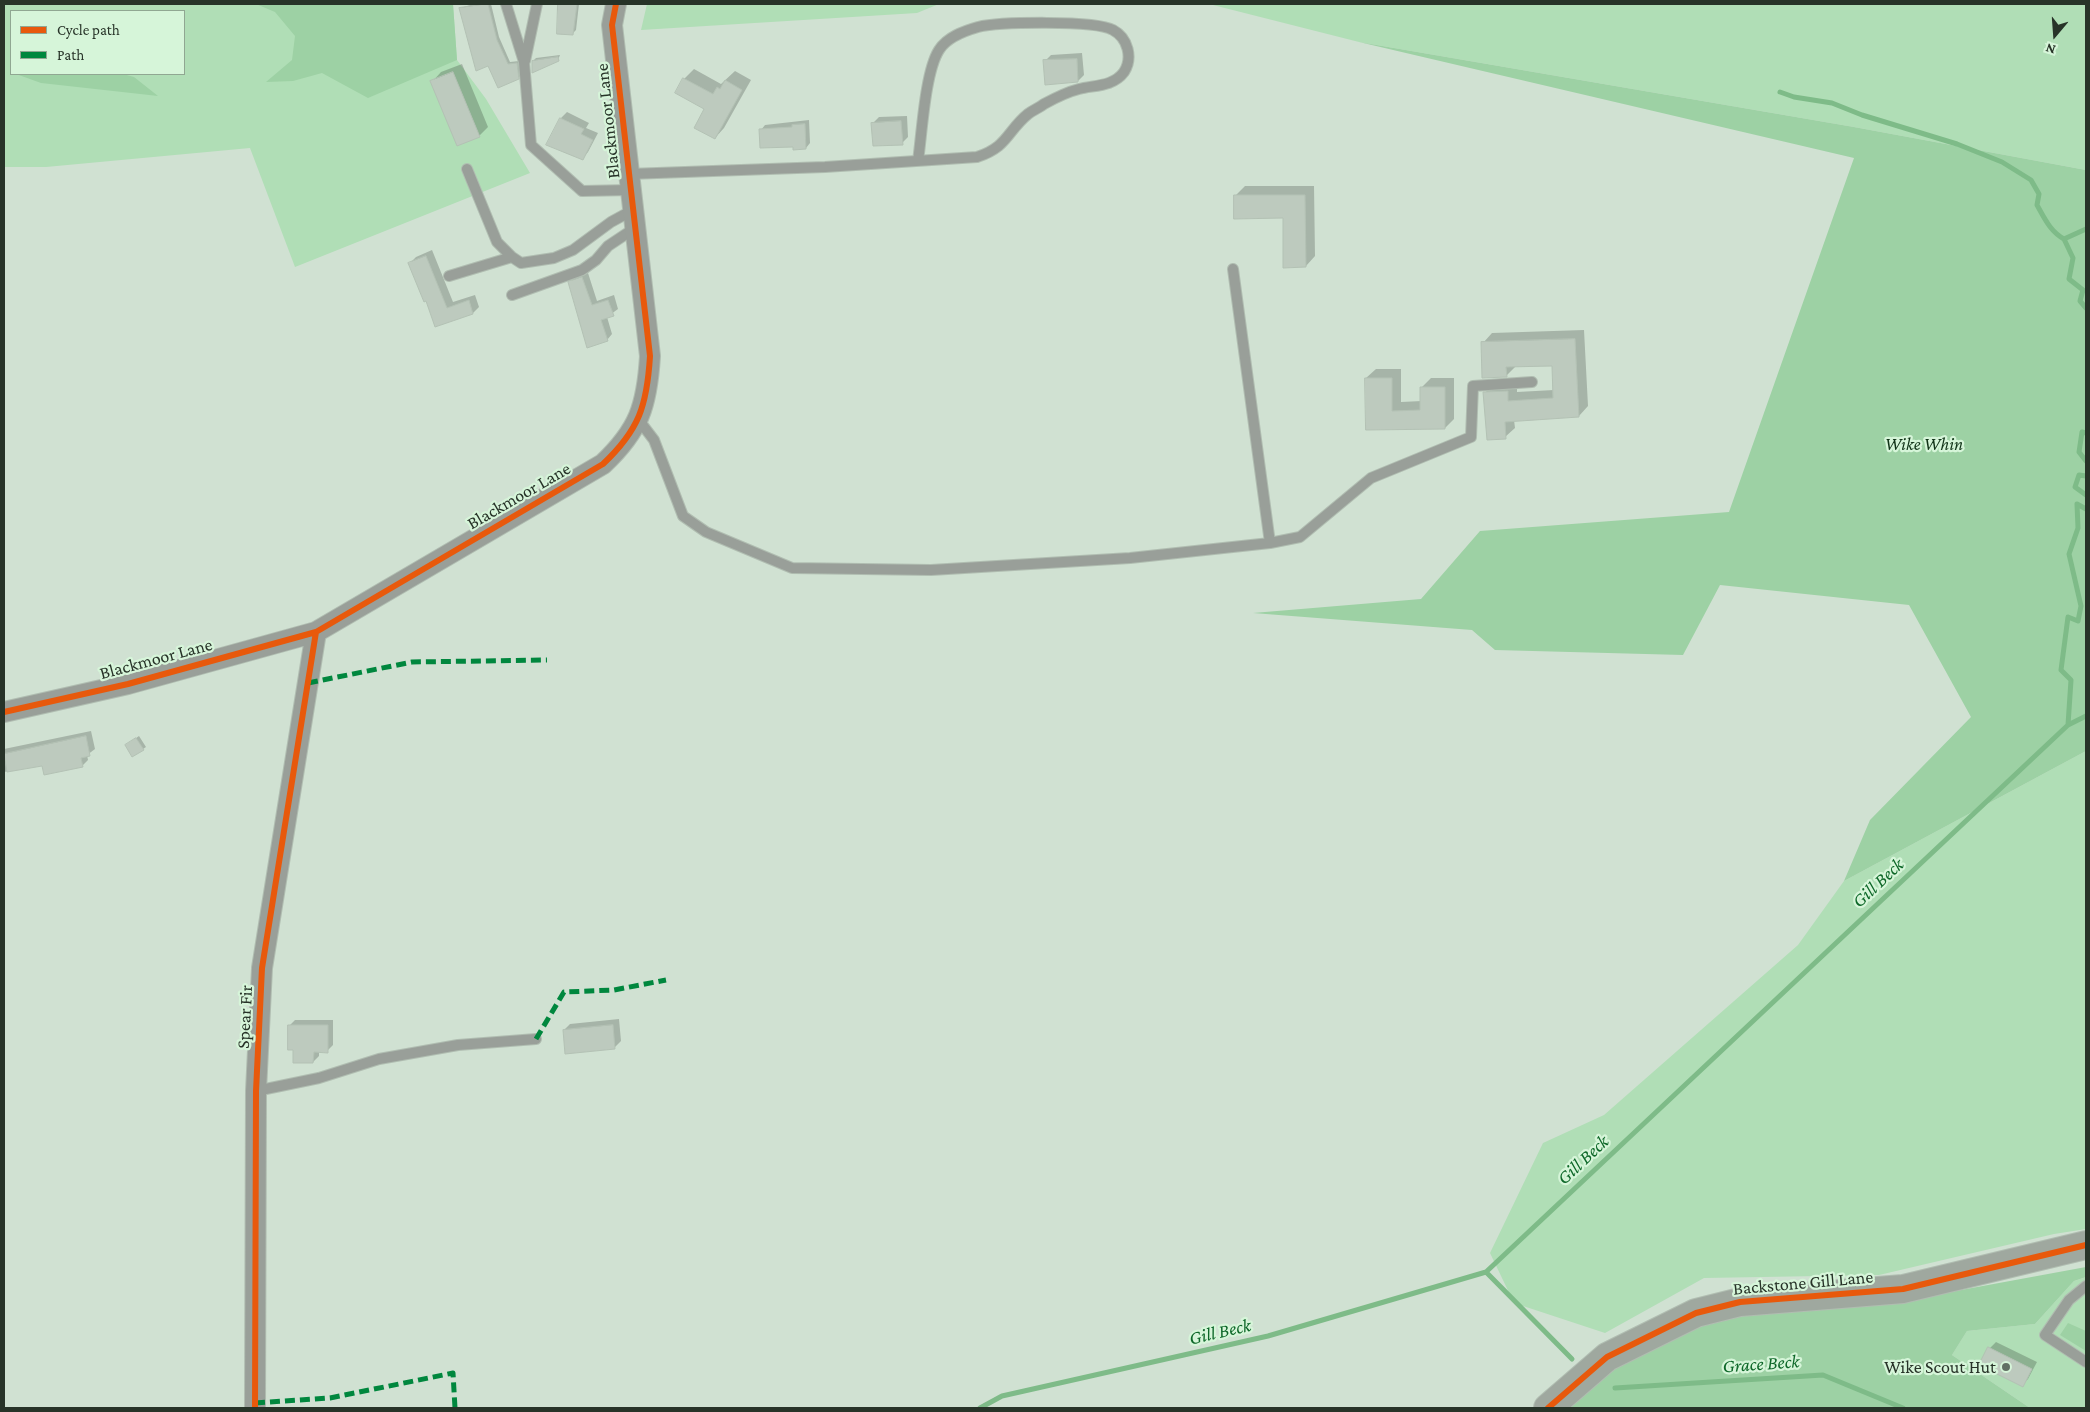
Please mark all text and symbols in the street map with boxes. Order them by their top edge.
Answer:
legend [10,10,185,75]
north arrow [2030,10,2080,60]
text: Cycle path [57,22,120,38]
text: N [2043,40,2057,58]
text: Path [57,47,84,63]
street label: Blackmoor Lane [591,62,625,180]
park label: Wike Whin [1885,433,1963,455]
street label: Blackmoor Lane [463,458,575,534]
street label: Blackmoor Lane [97,634,215,684]
water label: Gill Beck [1847,853,1909,913]
street label: Spear Fir [233,985,257,1049]
water label: Gill Beck [1552,1130,1614,1190]
street label: Backstone Gill Lane [1732,1266,1874,1300]
water label: Gill Beck [1187,1314,1253,1350]
water label: Grace Beck [1722,1350,1800,1378]
place label: Wike Scout Hut [1884,1356,1996,1378]
marker: Wike Scout Hut [2000,1361,2012,1373]

